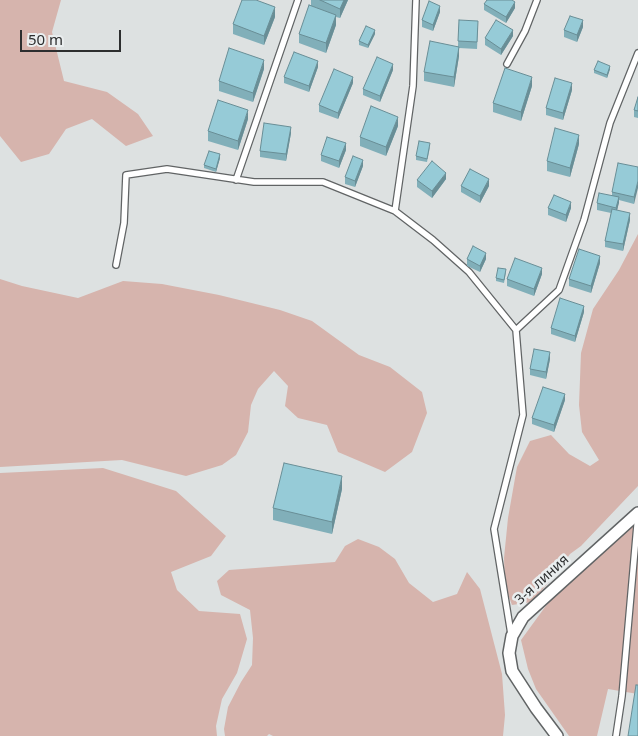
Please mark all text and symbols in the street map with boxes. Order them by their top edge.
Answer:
scale bar [22,20,124,52]
text: 50 m [28,29,63,49]
street label: 3-я линия [512,552,572,608]

